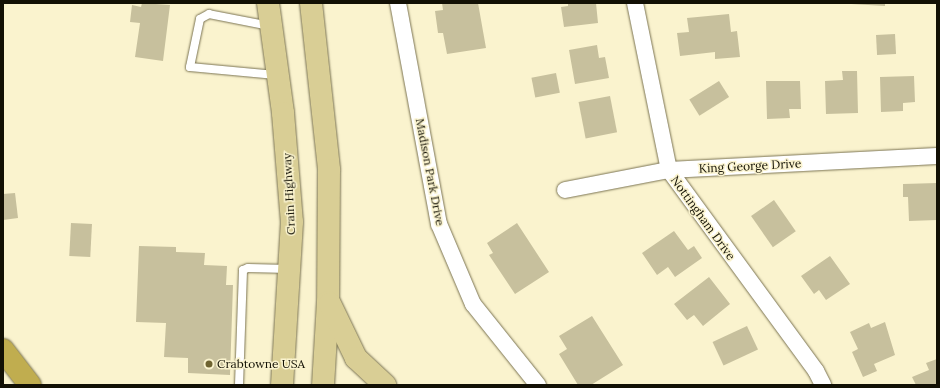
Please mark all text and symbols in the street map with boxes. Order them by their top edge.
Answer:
street label: Madison Park Drive [413,117,447,227]
street label: Crain Highway [280,153,298,235]
street label: King George Drive [698,156,802,176]
street label: Nottingham Drive [668,173,738,263]
place label: Crabtowne USA [217,357,305,371]
marker: Crabtowne USA [204,359,214,369]

